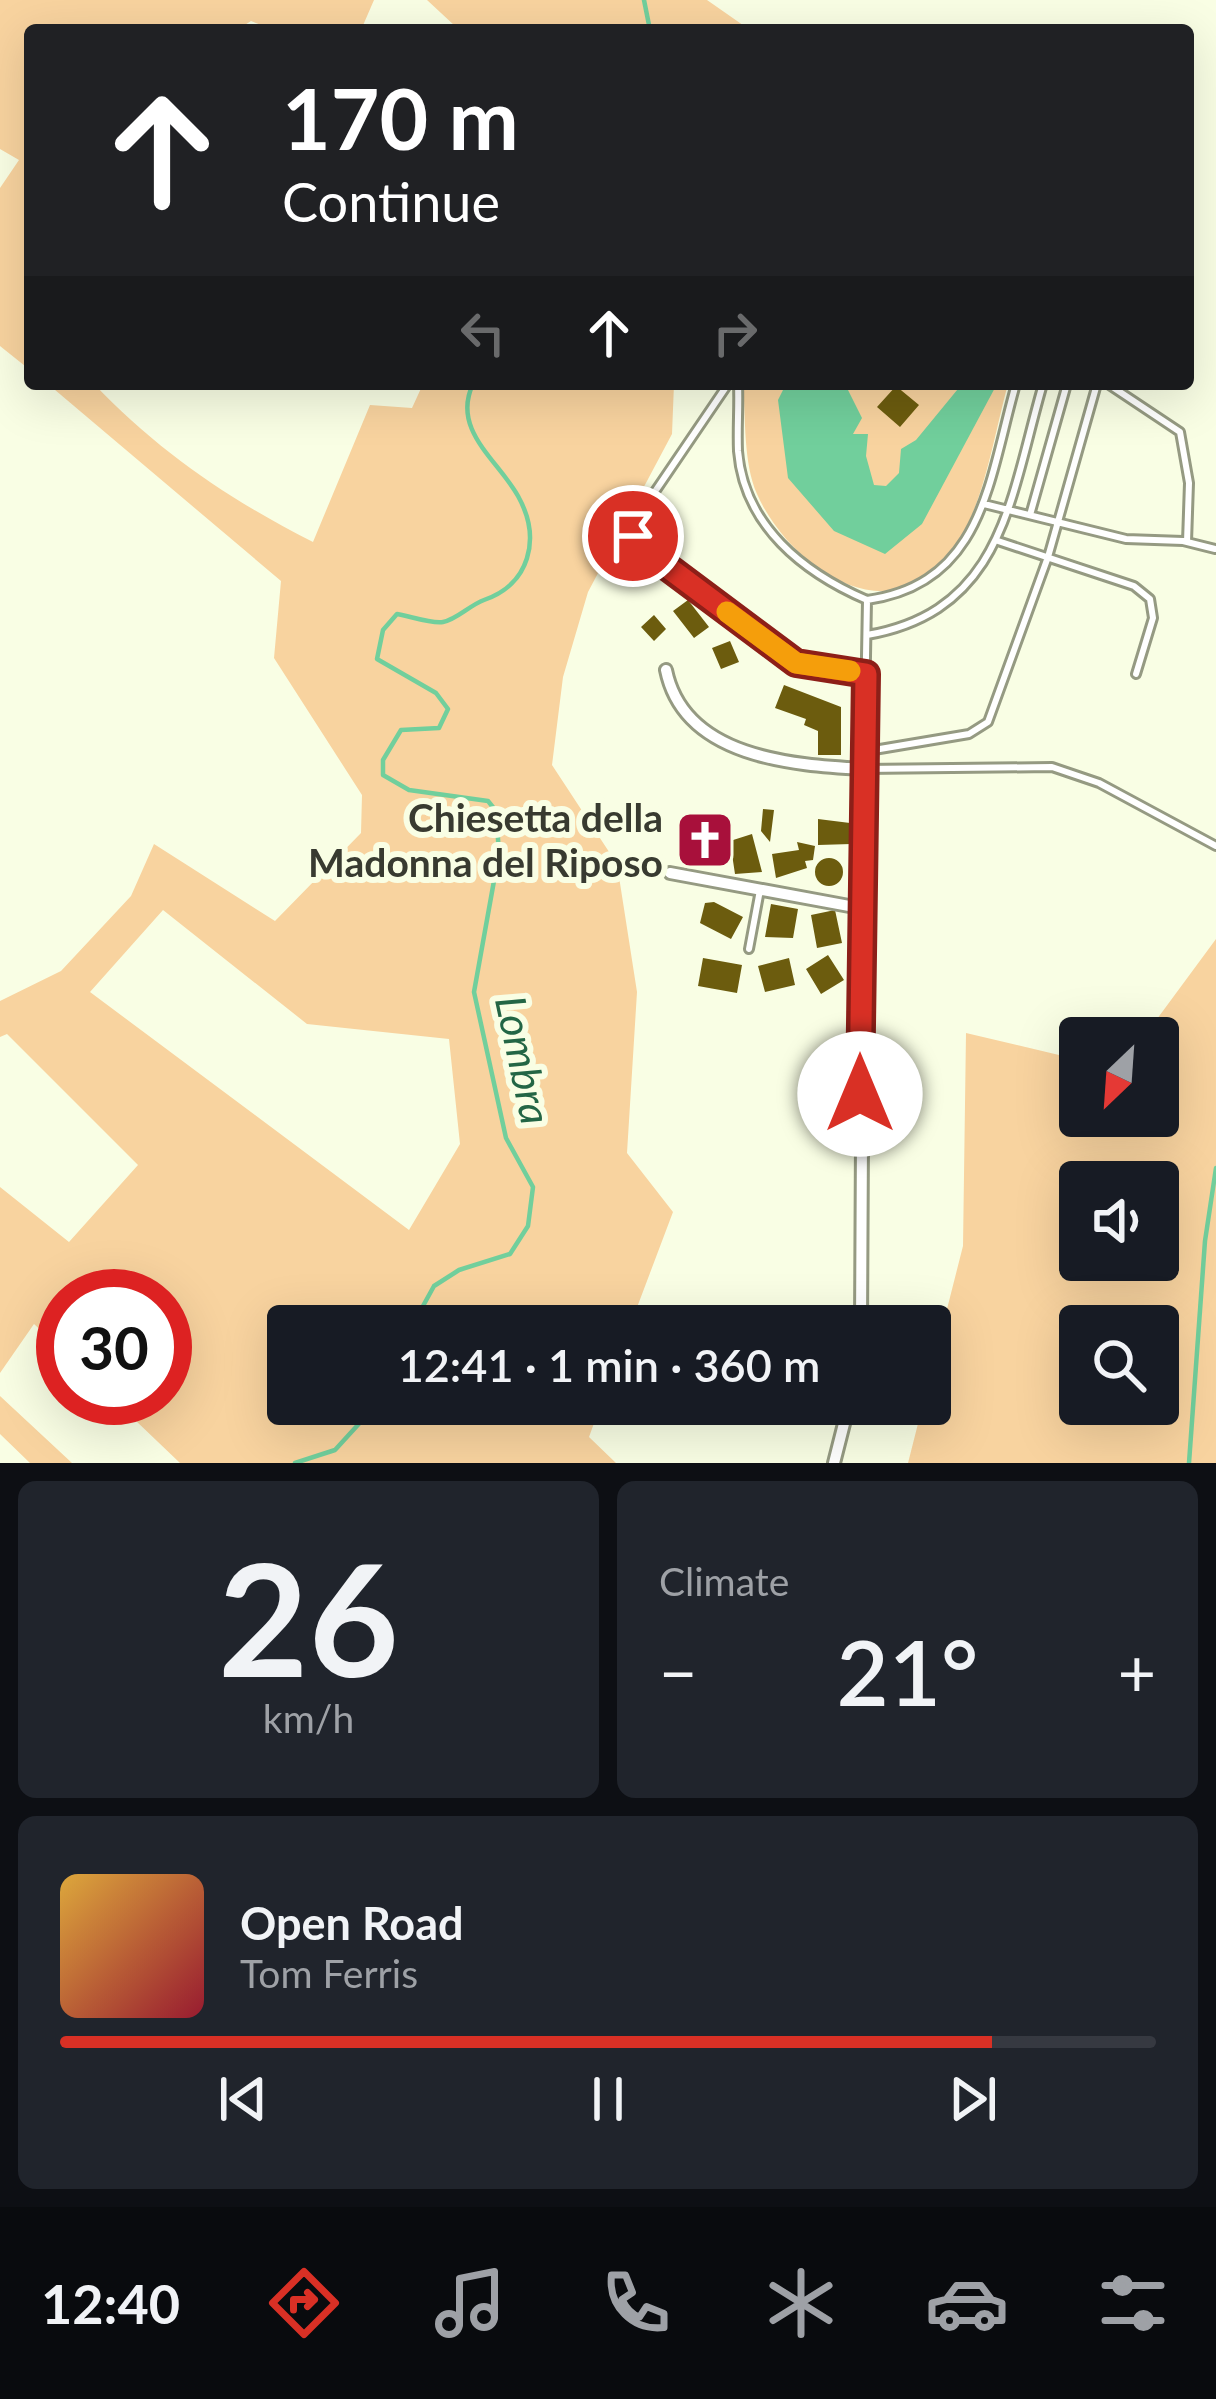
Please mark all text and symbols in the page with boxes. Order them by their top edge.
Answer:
text: 170 m [282,67,519,168]
icon: ahead [84,72,240,228]
text: Continue [282,169,500,234]
icon: left [450,300,516,366]
icon: ahead [576,300,642,366]
icon: right [702,300,768,366]
pin [582,485,684,587]
icon: arrive [600,503,666,569]
place label: Chiesetta della Madonna del Riposo [308,794,663,885]
church icon: Chiesetta della Madonna del Riposo [674,809,736,871]
water label: Lombra [486,991,562,1129]
north arrow [1059,1017,1179,1137]
map controls [1059,1017,1179,1425]
position arrow [797,1031,923,1157]
button: sound [1059,1161,1179,1281]
speed limit sign: 30 [36,1269,192,1425]
button: search [1059,1305,1179,1425]
text: 12:41 · 1 min · 360 m [398,1338,820,1392]
text: 26 [218,1523,399,1710]
text: Climate [659,1558,789,1604]
text: 21° [837,1617,978,1725]
text: − [659,1632,697,1711]
text: + [1118,1632,1156,1711]
text: km/h [263,1695,354,1741]
text: Open Road [240,1896,464,1950]
text: Tom Ferris [240,1950,418,1996]
icon: previous [210,2066,276,2132]
icon: pause [575,2066,641,2132]
icon: next [940,2066,1006,2132]
icon: directions [262,2261,346,2345]
icon: music [428,2261,512,2345]
icon: phone [594,2261,678,2345]
icon: climate [759,2261,843,2345]
icon: car [925,2261,1009,2345]
icon: filters [1091,2261,1175,2345]
text: 12:40 [41,2271,180,2336]

